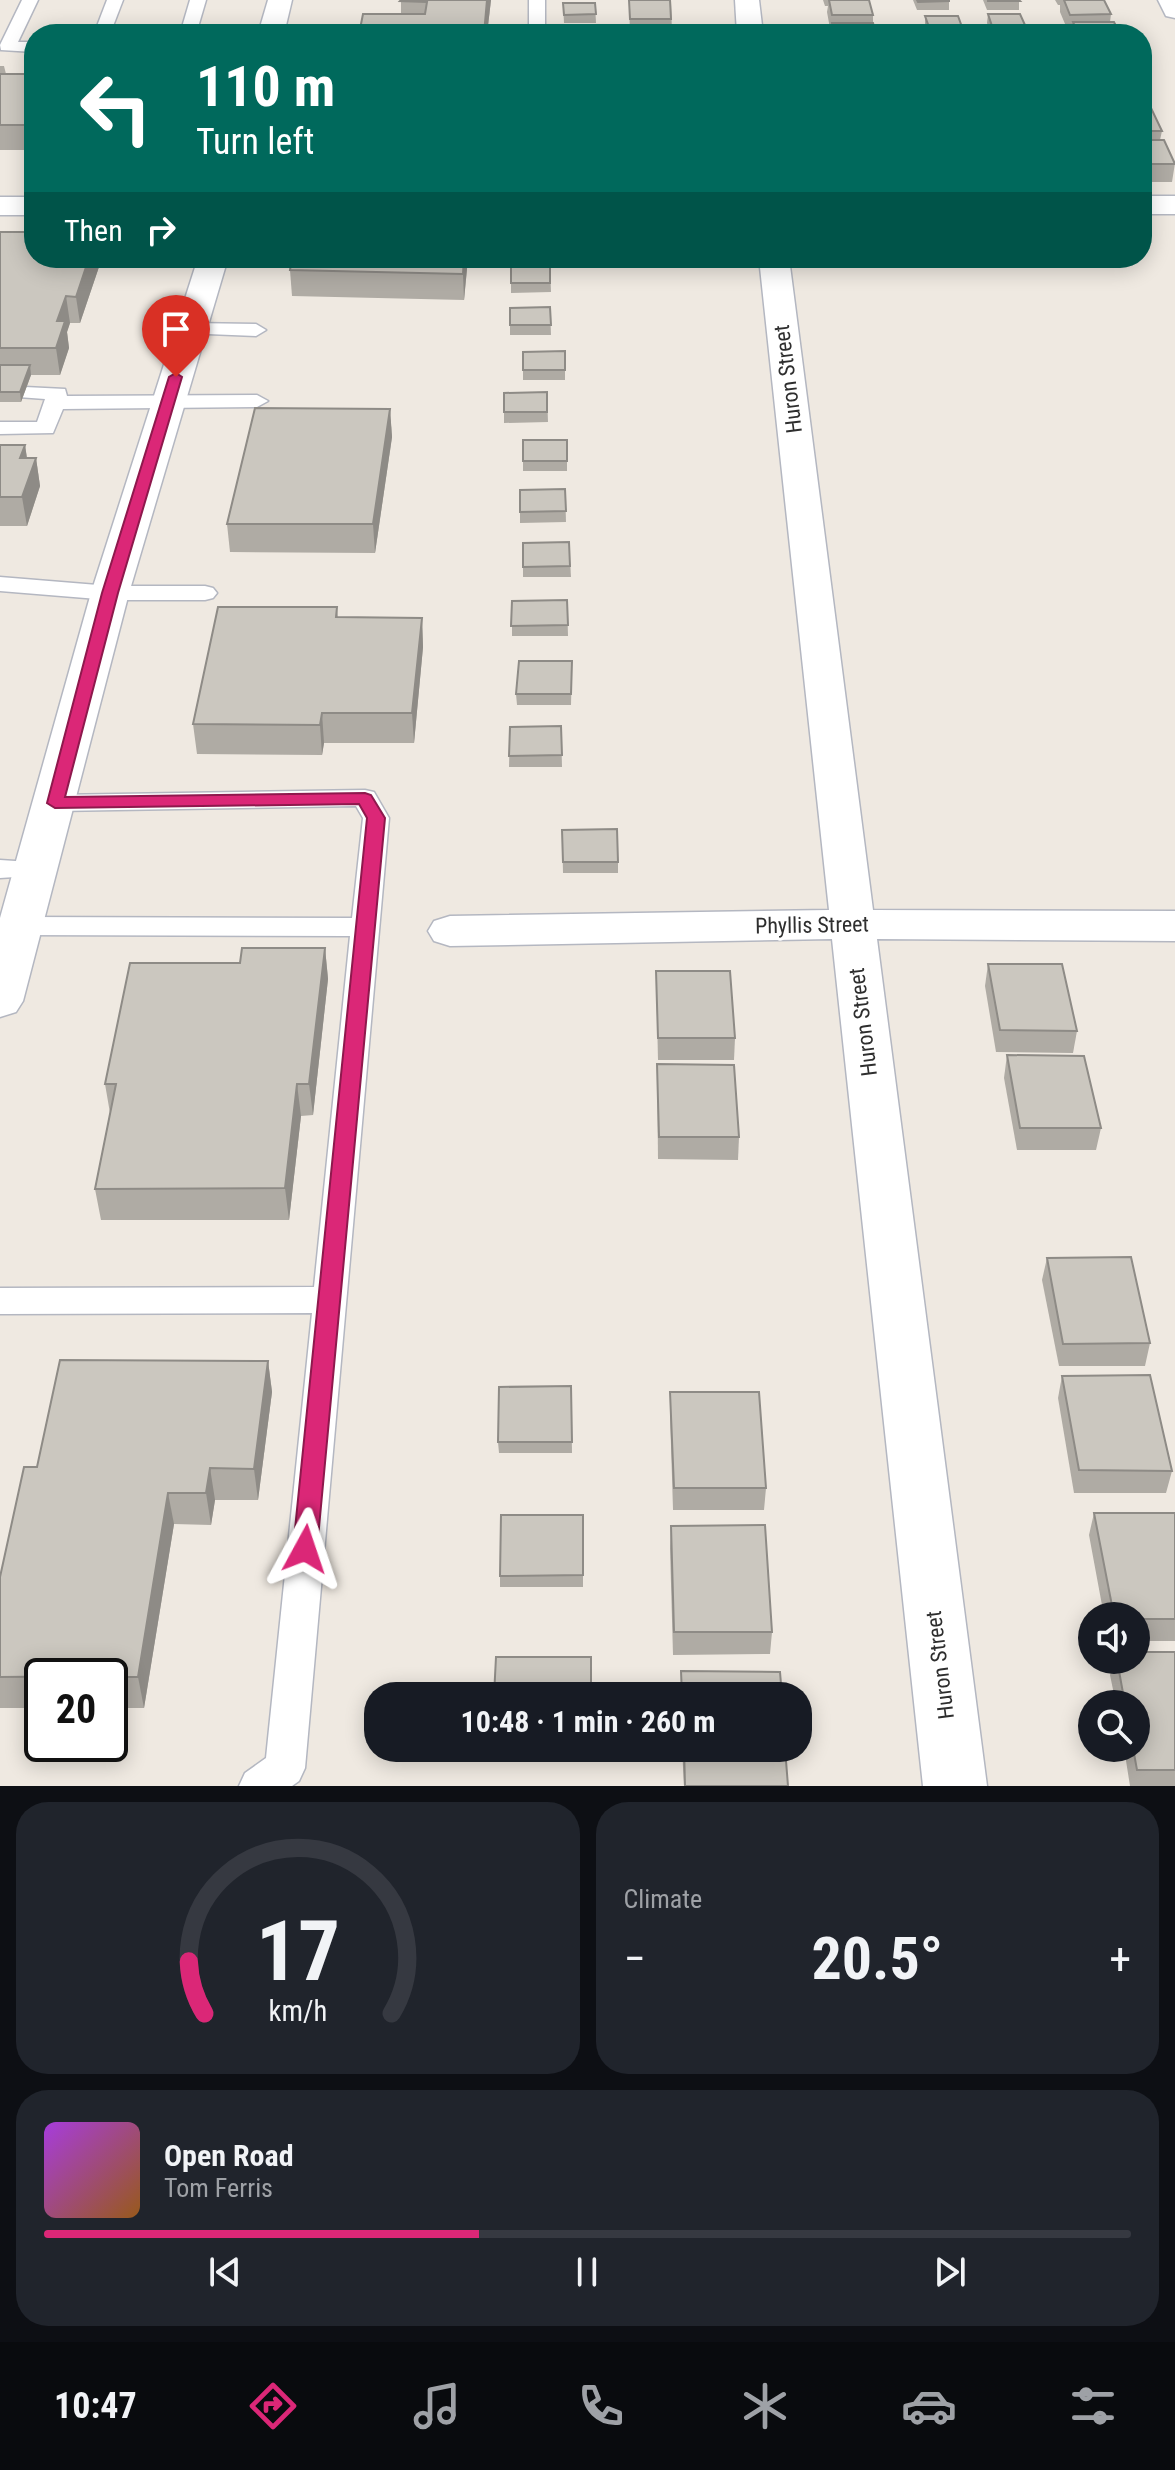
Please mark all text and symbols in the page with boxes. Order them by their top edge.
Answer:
text: 110 m [196,54,335,120]
icon: left [64,56,168,160]
text: Turn left [196,121,314,163]
icon: right [139,208,183,252]
text: Then [64,213,123,248]
pin [142,295,210,377]
icon: arrive [154,307,198,351]
street label: Huron Street [769,323,807,435]
street label: Phyllis Street [755,912,869,938]
street label: Huron Street [844,966,882,1078]
position arrow [263,1507,347,1591]
map controls [1078,1602,1150,1762]
button: sound [1078,1602,1150,1674]
street label: Huron Street [921,1609,959,1721]
speed limit sign: 20 [24,1658,128,1762]
button: search [1078,1690,1150,1762]
text: 10:48 · 1 min · 260 m [461,1704,715,1739]
text: Climate [624,1884,702,1914]
text: 17 [256,1903,340,2000]
text: 20.5° [811,1923,943,1994]
text: − [624,1933,646,1985]
text: + [1109,1933,1131,1985]
text: km/h [268,1994,327,2028]
text: Open Road [164,2138,294,2173]
text: Tom Ferris [164,2173,273,2203]
icon: previous [203,2250,247,2294]
icon: pause [565,2250,609,2294]
icon: next [928,2250,972,2294]
icon: directions [245,2378,301,2434]
icon: music [409,2378,465,2434]
icon: phone [573,2378,629,2434]
icon: climate [737,2378,793,2434]
icon: car [901,2378,957,2434]
icon: filters [1065,2378,1121,2434]
text: 10:47 [54,2385,137,2427]

